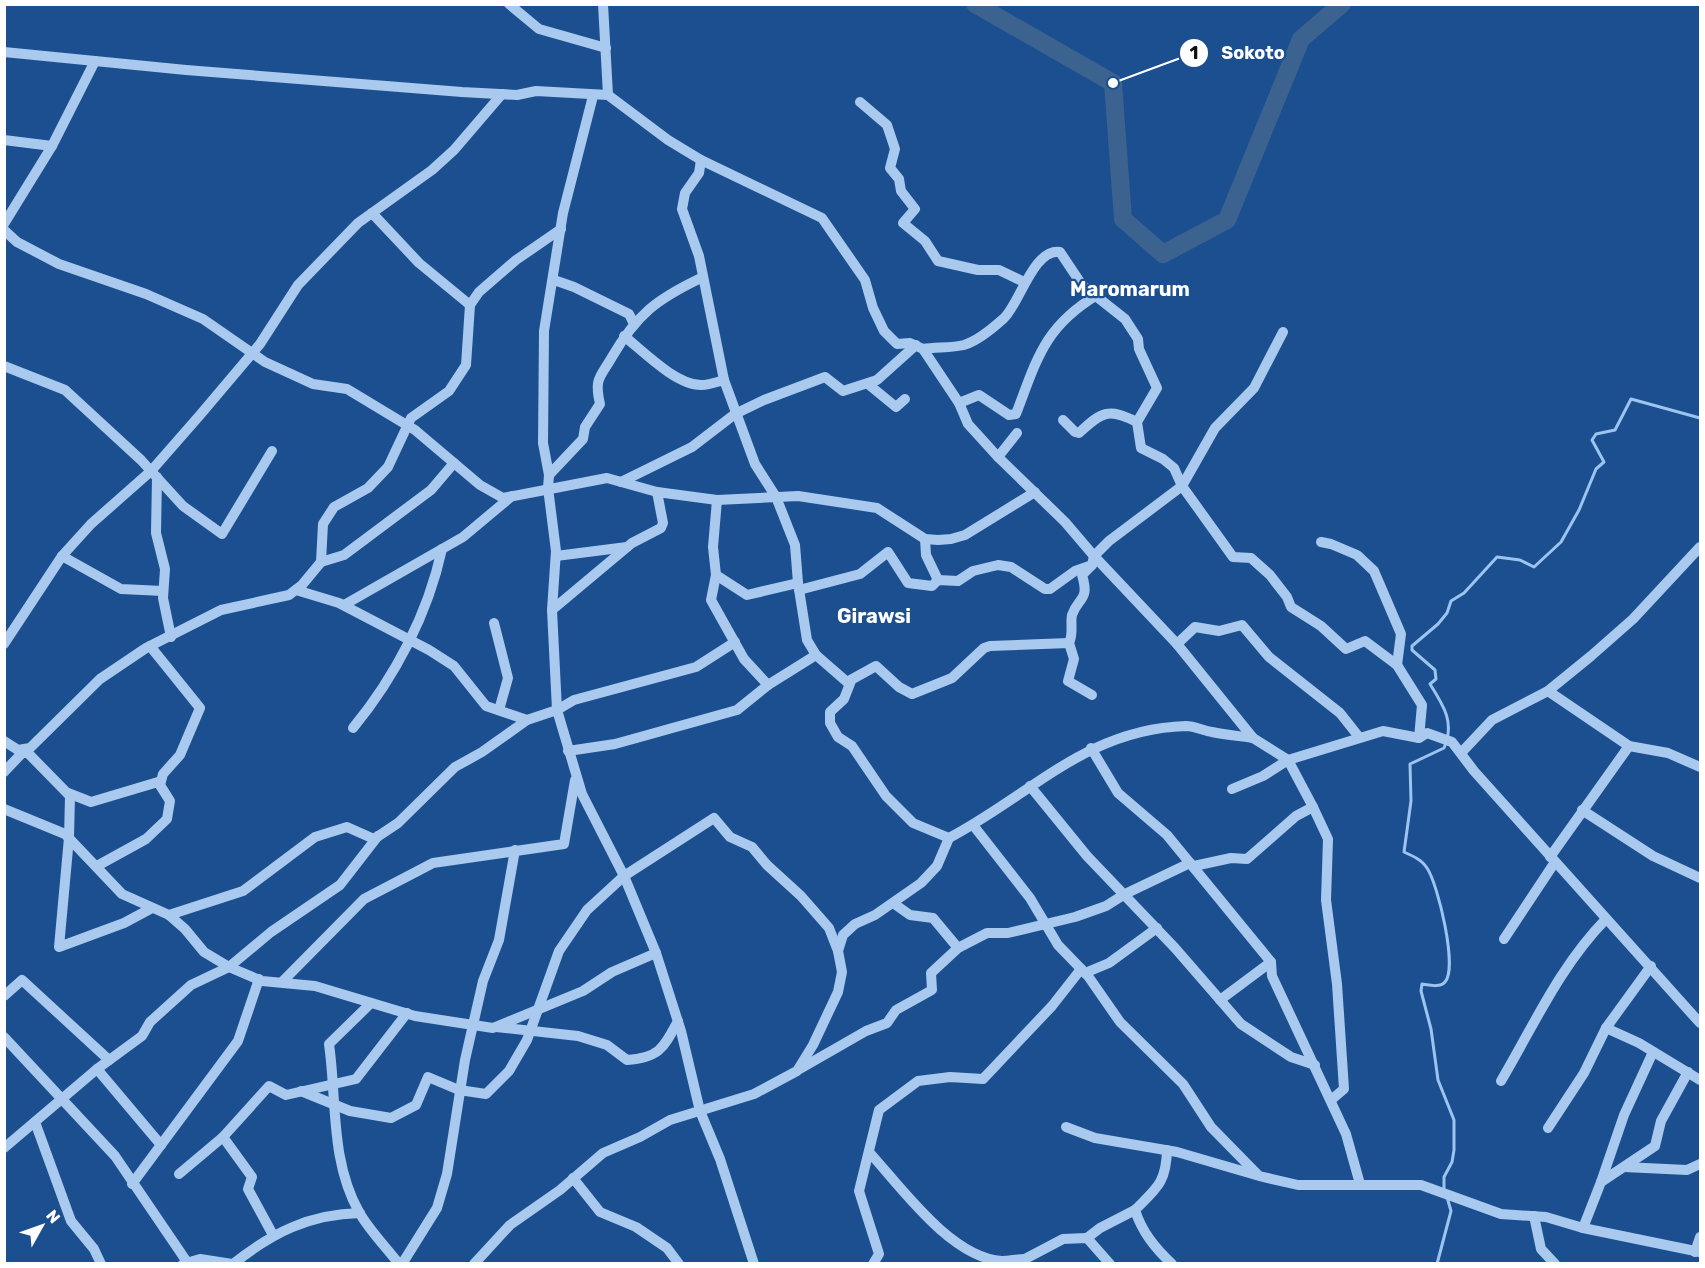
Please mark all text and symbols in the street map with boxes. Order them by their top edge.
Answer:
callout: Sokoto [1179,35,1297,71]
text: 1 [1190,42,1198,64]
text: Sokoto [1221,42,1285,64]
district label: Maromarum [1070,277,1190,301]
district label: Girawsi [837,604,911,628]
north arrow [12,1196,72,1256]
text: N [42,1206,64,1227]

